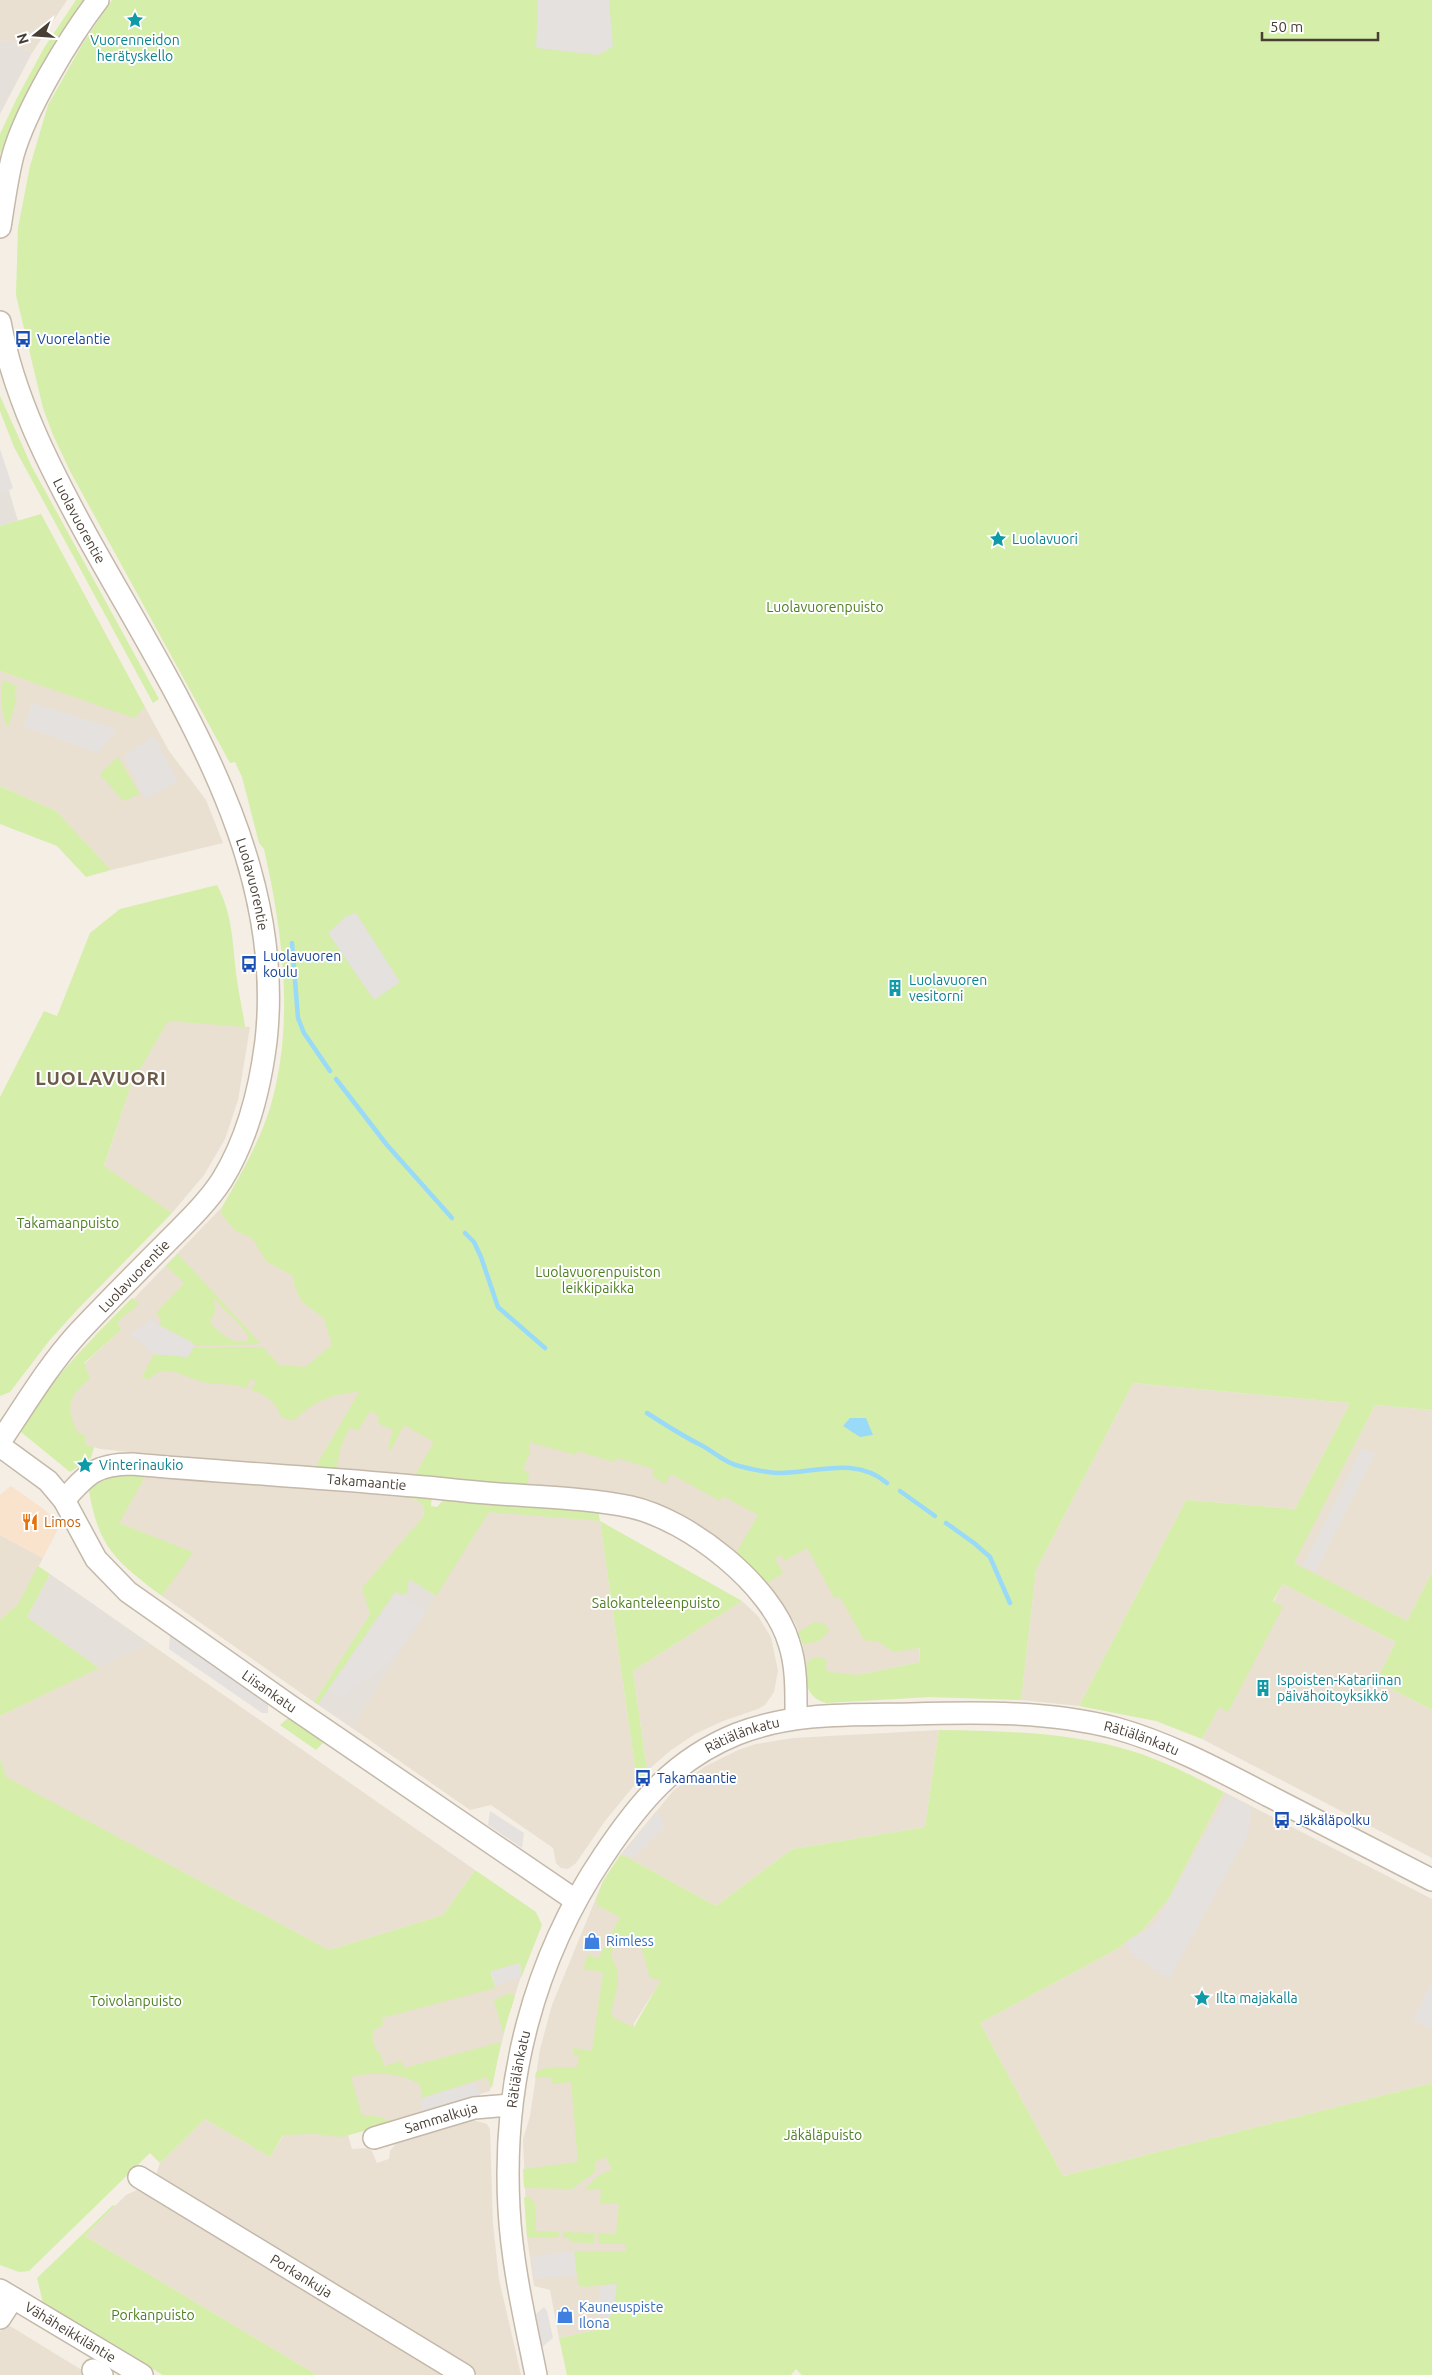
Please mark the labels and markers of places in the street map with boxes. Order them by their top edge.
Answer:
place icon: Vuorenneidon herätyskello [125,10,145,30]
place label: Vuorenneidon herätyskello [90,32,180,64]
bus stop icon: Vuorelantie [13,329,33,349]
place label: Vuorelantie [37,331,110,347]
place icon: Luolavuori [988,529,1008,549]
place label: Luolavuori [1012,531,1078,547]
place label: Luolavuoren koulu [263,948,341,980]
bus stop icon: Luolavuoren koulu [239,954,259,974]
place label: Luolavuoren vesitorni [909,972,987,1004]
building icon: Luolavuoren vesitorni [885,978,905,998]
place icon: Vinterinaukio [75,1455,95,1475]
place label: Vinterinaukio [99,1457,184,1473]
restaurant icon: Limos [20,1512,40,1532]
place label: Limos [44,1514,81,1530]
place label: Ispoisten-Katariinan päivähoitoyksikkö [1277,1672,1401,1704]
building icon: Ispoisten-Katariinan päivähoitoyksikkö [1253,1678,1273,1698]
bus stop icon: Takamaantie [633,1768,653,1788]
place label: Takamaantie [657,1770,737,1786]
bus stop icon: Jäkäläpolku [1272,1810,1292,1830]
place label: Jäkäläpolku [1296,1812,1370,1828]
shop icon: Rimless [582,1931,602,1951]
place label: Rimless [606,1933,654,1949]
place icon: Ilta majakalla [1192,1988,1212,2008]
place label: Ilta majakalla [1216,1990,1298,2006]
place label: Kauneuspiste Ilona [579,2299,663,2331]
shop icon: Kauneuspiste Ilona [555,2305,575,2325]

